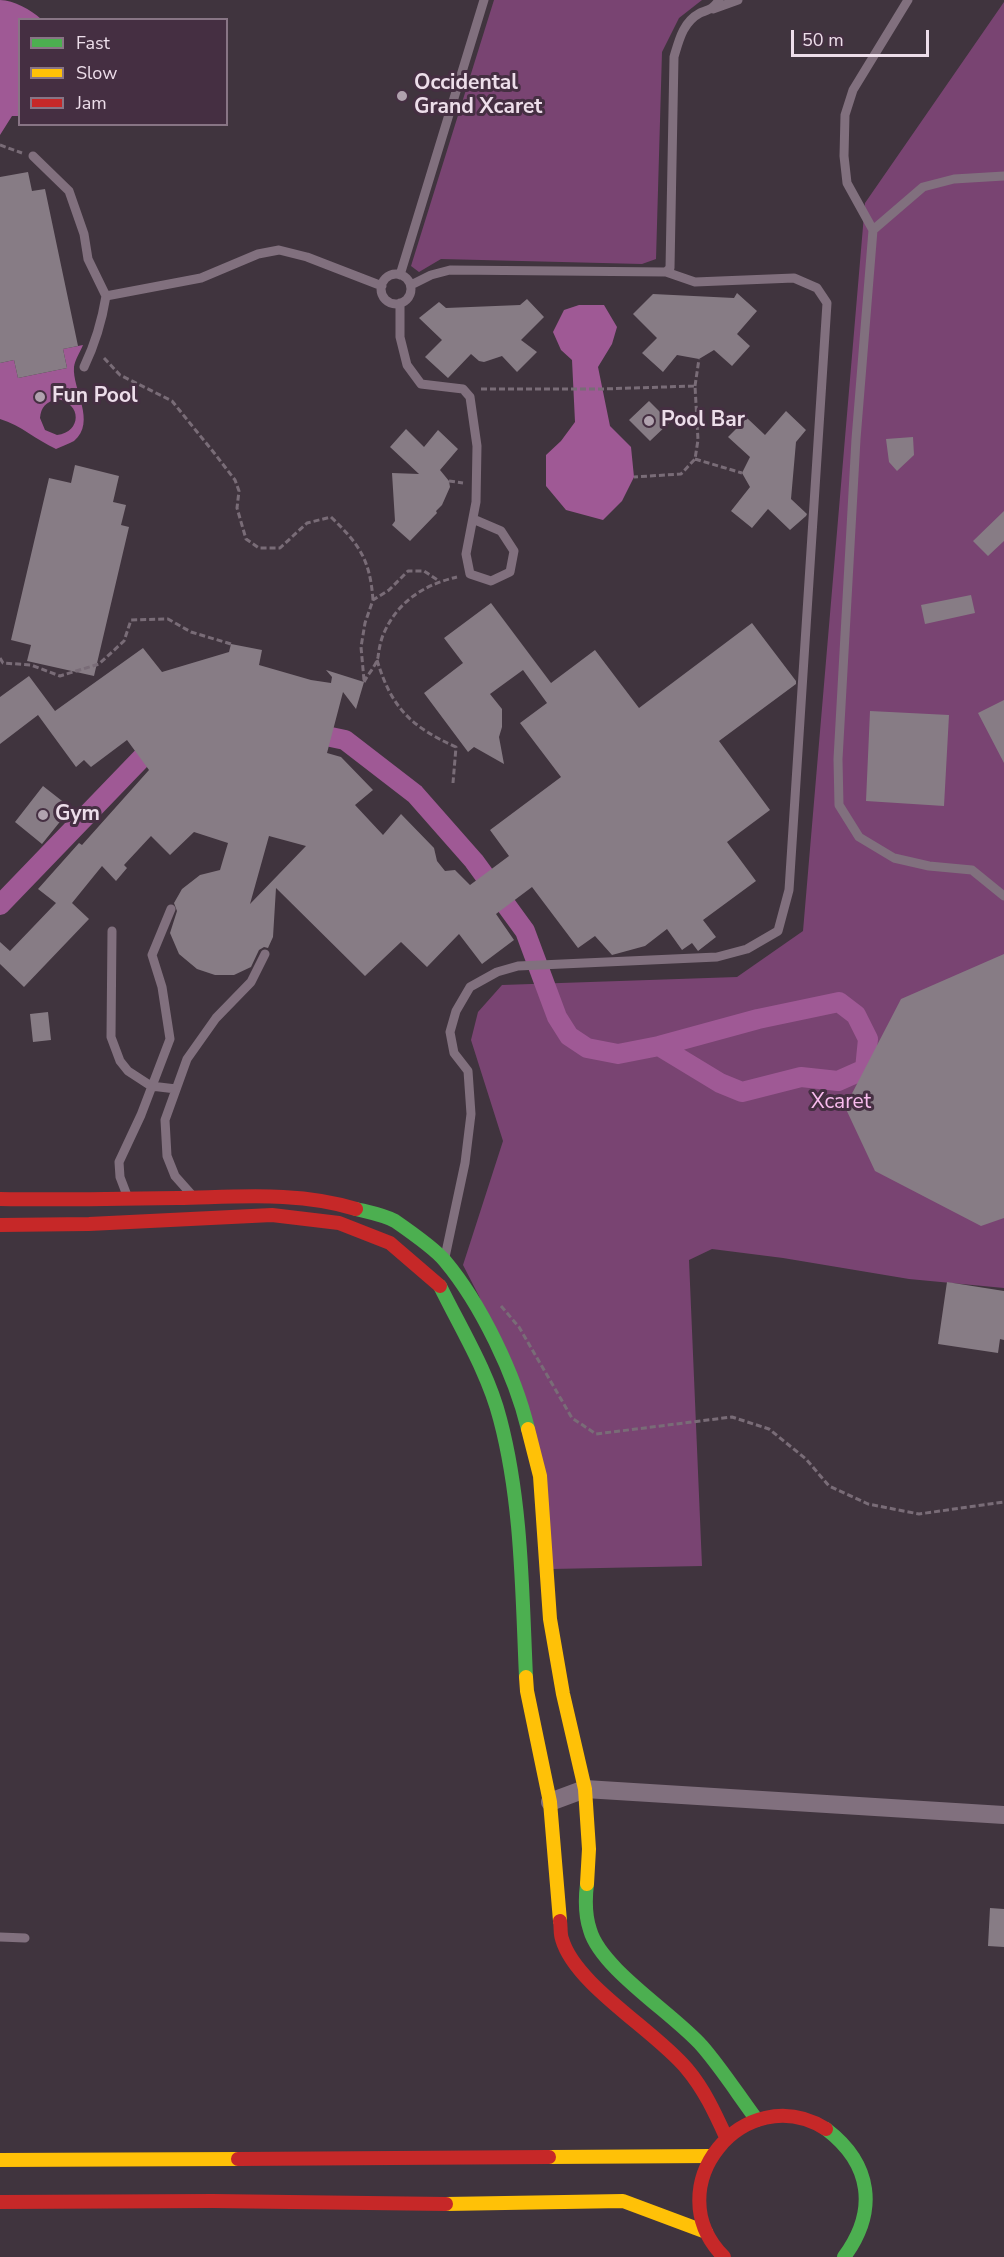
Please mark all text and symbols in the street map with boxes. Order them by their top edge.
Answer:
legend [18,18,228,126]
scale bar [794,18,932,56]
text: 50 m [802,28,844,52]
text: Fast [76,31,110,55]
text: Slow [76,61,117,85]
place label: Occidental Grand Xcaret [414,71,542,121]
marker: Occidental Grand Xcaret [395,89,409,103]
text: Jam [76,91,107,115]
place label: Fun Pool [52,384,138,410]
marker: Fun Pool [33,390,47,404]
place label: Pool Bar [661,408,745,434]
marker: Pool Bar [642,414,656,428]
place label: Gym [55,802,100,828]
marker: Gym [36,808,50,822]
park label: Xcaret [811,1090,871,1116]

